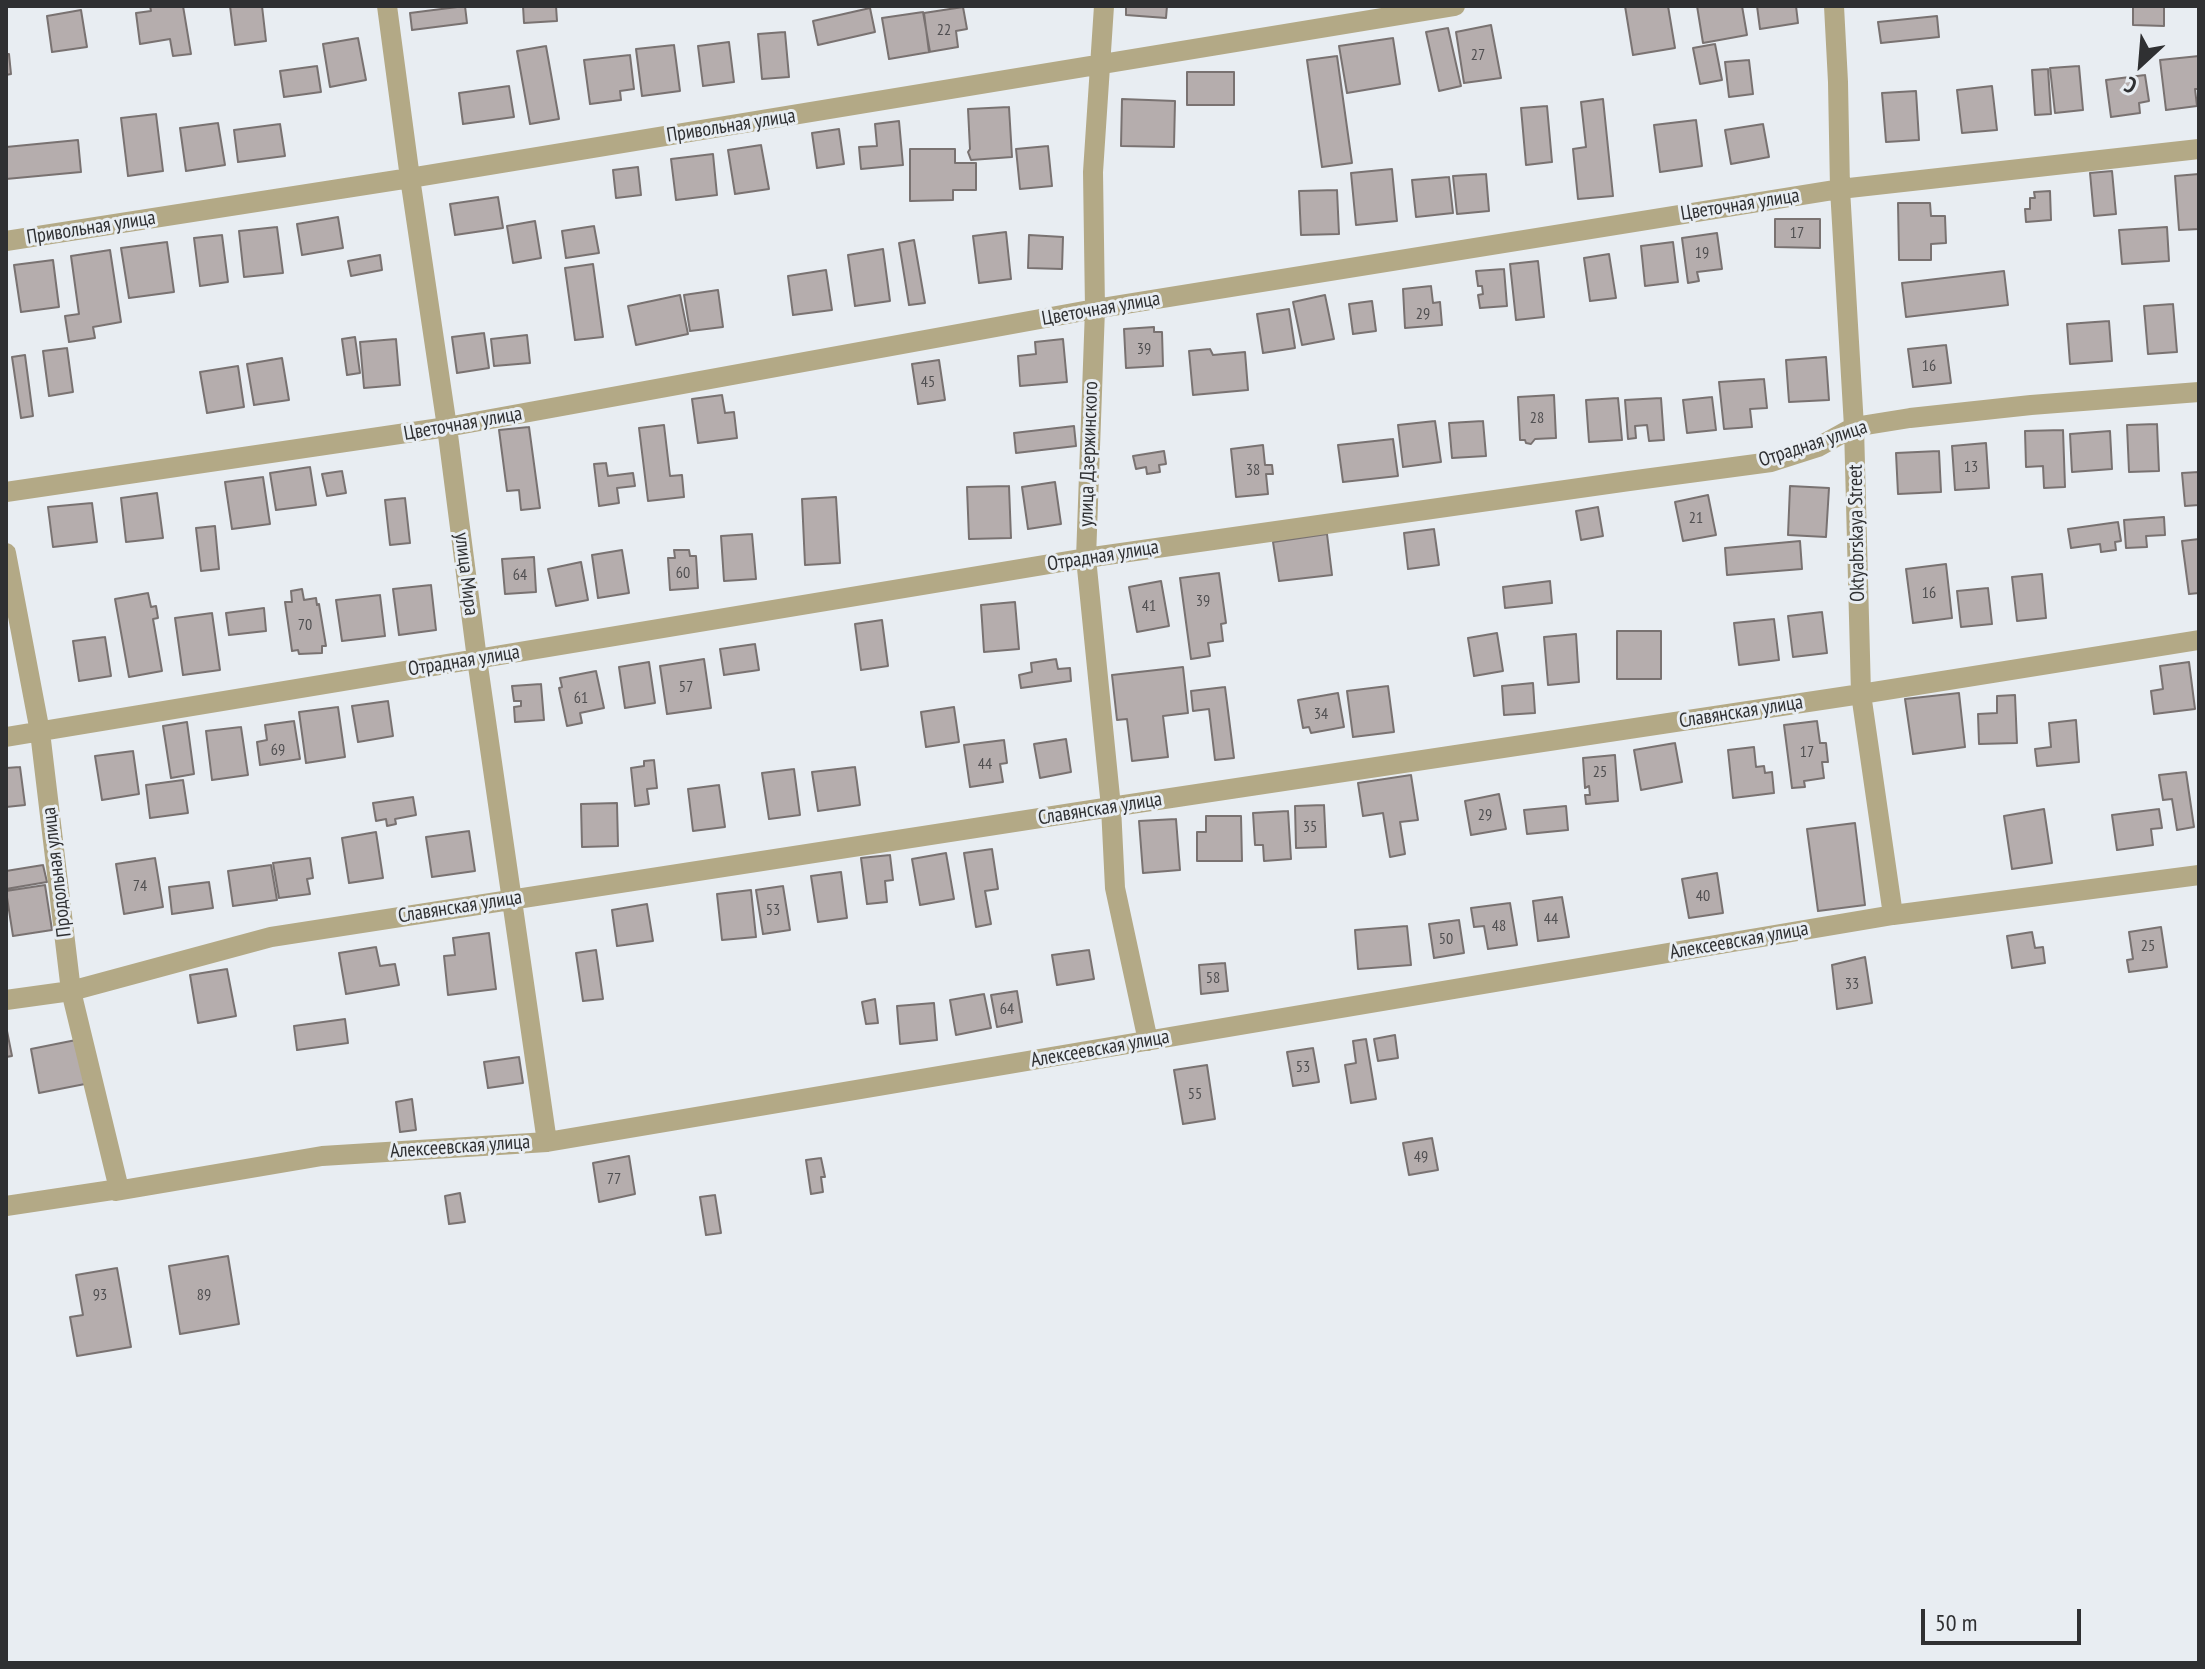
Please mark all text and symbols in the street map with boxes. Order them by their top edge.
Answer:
house number: 22 [937,20,951,40]
north arrow [2101,24,2181,104]
house number: 27 [1471,45,1485,65]
text: С [2120,71,2141,100]
street label: Привольная улица [665,104,797,148]
street label: Цветочная улица [1679,184,1801,226]
street label: Привольная улица [25,206,157,250]
house number: 17 [1790,223,1804,243]
house number: 19 [1695,243,1709,263]
street label: Цветочная улица [1040,287,1162,331]
house number: 29 [1416,304,1430,324]
house number: 39 [1137,339,1151,359]
house number: 16 [1922,356,1936,376]
house number: 45 [921,372,935,392]
street label: улица Дзержинского [1074,381,1104,527]
street label: Цветочная улица [402,402,524,446]
house number: 28 [1530,408,1544,428]
street label: Отрадная улица [1756,415,1870,473]
house number: 13 [1964,457,1978,477]
house number: 38 [1246,460,1260,480]
street label: Oktyabrskaya Street [1844,464,1870,602]
house number: 21 [1689,508,1703,528]
street label: улица Мира [449,531,483,617]
street label: Отрадная улица [1046,535,1160,577]
house number: 60 [676,563,690,583]
house number: 64 [513,565,527,585]
house number: 16 [1922,583,1936,603]
house number: 39 [1196,591,1210,611]
house number: 41 [1142,596,1156,616]
house number: 70 [298,615,312,635]
street label: Отрадная улица [407,640,521,682]
house number: 57 [679,677,693,697]
house number: 61 [574,688,588,708]
street label: Славянская улица [1677,690,1805,734]
house number: 34 [1314,704,1328,724]
house number: 69 [271,740,285,760]
house number: 17 [1800,742,1814,762]
house number: 44 [978,754,992,774]
house number: 25 [1593,762,1607,782]
street label: Славянская улица [1036,787,1164,831]
house number: 29 [1478,805,1492,825]
street label: Продольная улица [37,806,77,938]
house number: 35 [1303,817,1317,837]
house number: 74 [133,876,147,896]
street label: Славянская улица [396,885,524,929]
house number: 40 [1696,886,1710,906]
house number: 53 [766,900,780,920]
house number: 44 [1544,909,1558,929]
house number: 48 [1492,916,1506,936]
street label: Алексеевская улица [1668,917,1810,965]
house number: 50 [1439,929,1453,949]
house number: 25 [2141,936,2155,956]
house number: 58 [1206,968,1220,988]
house number: 33 [1845,974,1859,994]
house number: 64 [1000,999,1014,1019]
street label: Алексеевская улица [1029,1025,1171,1073]
house number: 53 [1296,1057,1310,1077]
house number: 55 [1188,1084,1202,1104]
street label: Алексеевская улица [389,1130,531,1164]
house number: 49 [1414,1147,1428,1167]
house number: 77 [607,1169,621,1189]
house number: 93 [93,1285,107,1305]
house number: 89 [197,1285,211,1305]
scale bar [1925,1593,2085,1643]
text: 50 m [1935,1607,1977,1638]

